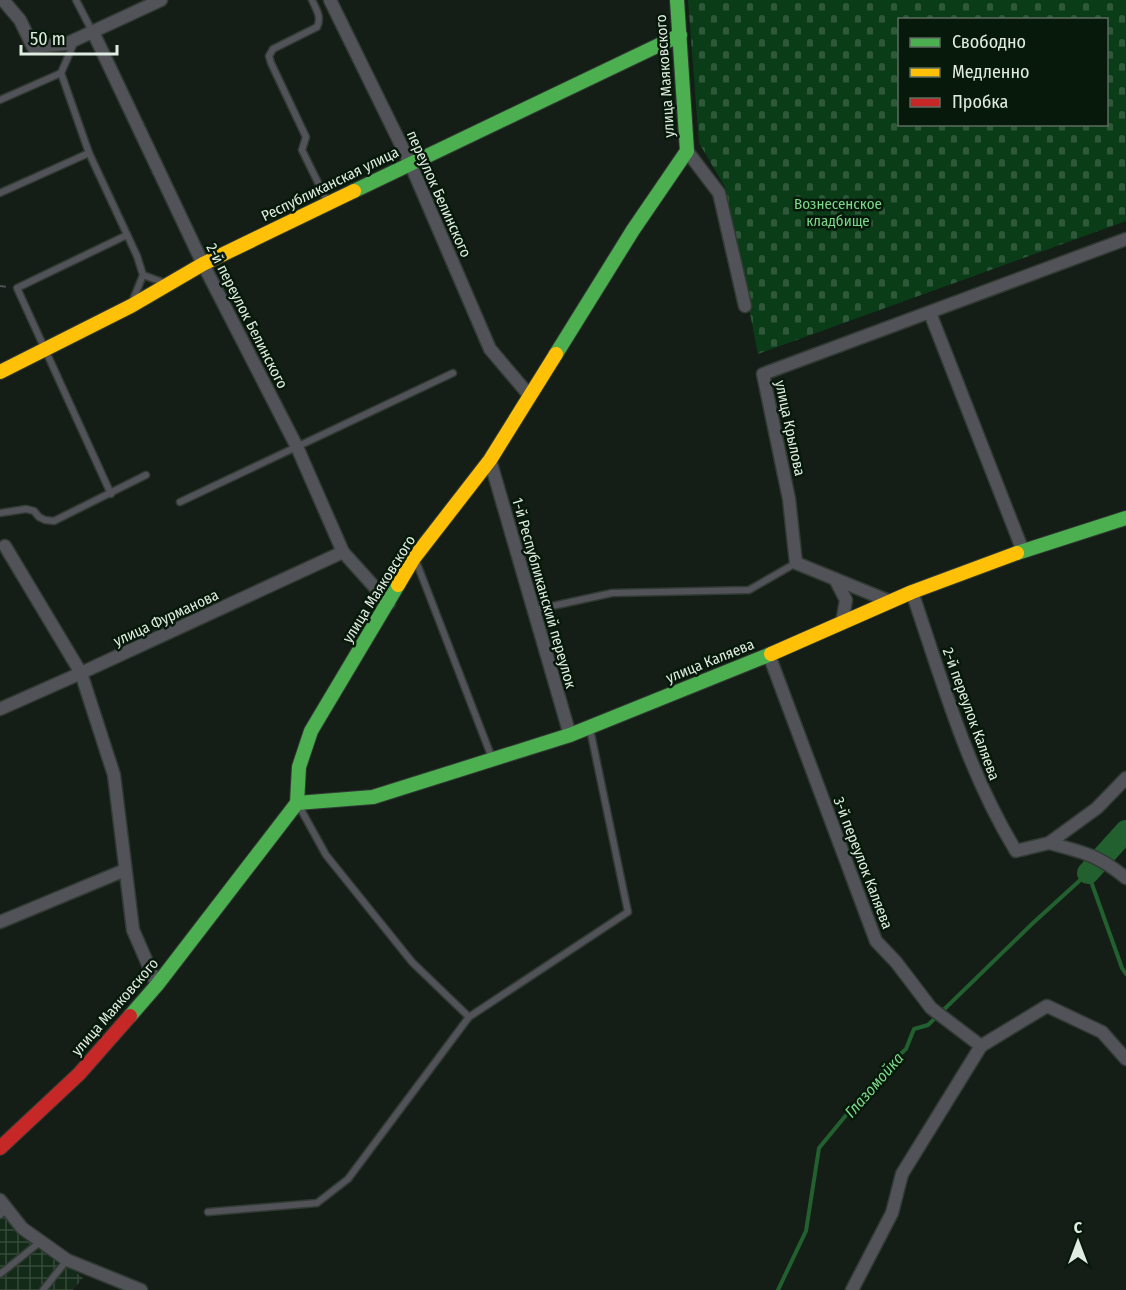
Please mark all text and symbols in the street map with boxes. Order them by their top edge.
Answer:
street label: улица Маяковского [652,14,678,138]
scale bar [21,18,117,56]
legend [898,18,1108,126]
text: 50 m [30,28,66,50]
text: Свободно [952,31,1026,53]
text: Медленно [952,61,1030,83]
text: Пробка [952,91,1008,113]
street label: переулок Белинского [403,128,475,260]
street label: Республиканская улица [258,143,402,225]
park label: Вознесенское кладбище [794,195,882,230]
street label: 2-й переулок Белинского [203,240,292,392]
street label: улица Крылова [771,378,809,478]
street label: 1-й Республиканский переулок [508,496,580,690]
street label: улица Маяковского [339,532,419,646]
street label: улица Фурманова [111,586,221,650]
street label: улица Каляева [663,635,757,687]
street label: 2-й переулок Каляева [939,645,1003,783]
street label: 3-й переулок Каляева [830,795,896,931]
street label: улица Маяковского [68,954,162,1059]
water label: Глазомойка [841,1049,907,1121]
north arrow [1048,1212,1108,1272]
text: С [1074,1218,1083,1237]

